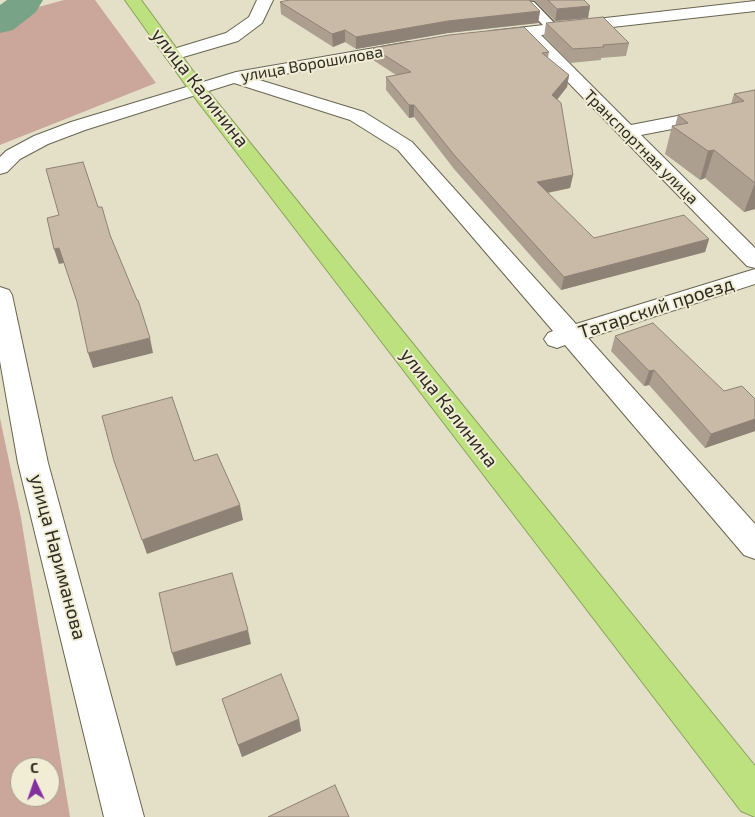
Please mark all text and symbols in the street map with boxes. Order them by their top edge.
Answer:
street label: улица Калинина [146,24,254,152]
street label: улица Ворошилова [239,42,385,86]
street label: Транспортная улица [580,86,702,208]
street label: Татарский проезд [575,272,737,344]
street label: улица Калинина [395,344,503,472]
street label: улица Нариманова [25,472,91,642]
north arrow [10,757,60,807]
text: С [30,759,39,776]

